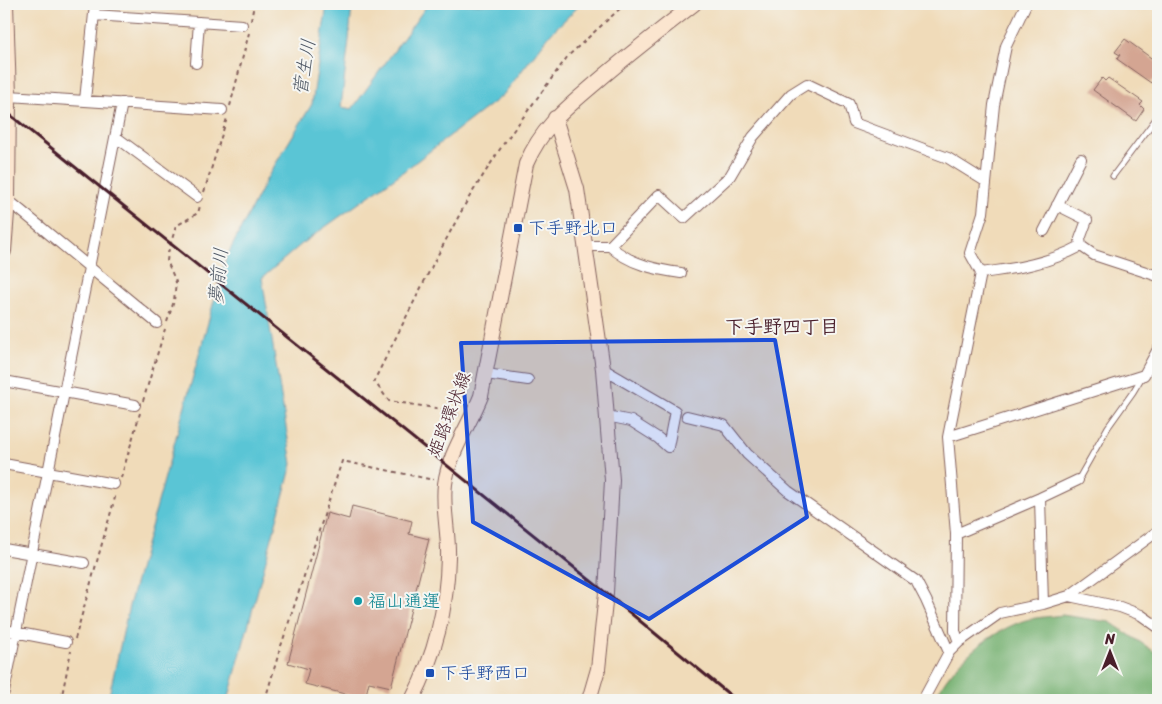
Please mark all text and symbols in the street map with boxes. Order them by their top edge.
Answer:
water label: 菅生川 [283,36,325,98]
place label: 下手野北口 [528,212,618,244]
marker: 下手野北口 [512,222,524,234]
water label: 夢前川 [199,246,237,306]
district label: 下手野四丁目 [725,310,839,343]
street label: 姫路環状線 [418,366,480,462]
place label: 福山通運 [368,585,440,617]
marker: 福山通運 [352,595,364,607]
north arrow [1084,626,1134,676]
text: N [1104,627,1115,652]
place label: 下手野西口 [440,657,530,689]
marker: 下手野西口 [424,667,436,679]

